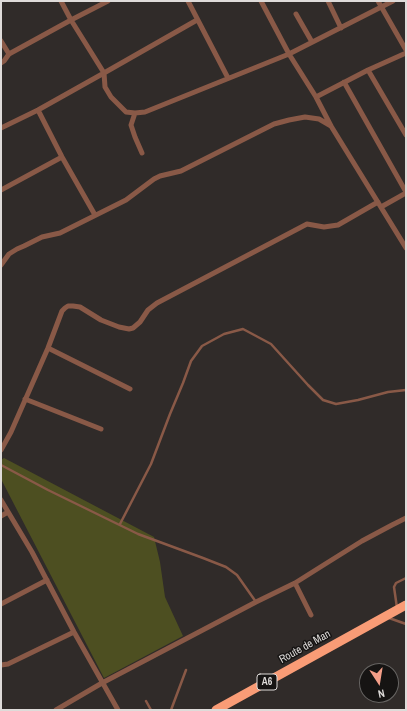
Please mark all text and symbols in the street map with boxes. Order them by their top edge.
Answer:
street label: Route de Man [277,627,333,667]
north arrow [359,663,399,703]
road number: A6 [257,674,277,690]
text: N [377,686,386,701]

